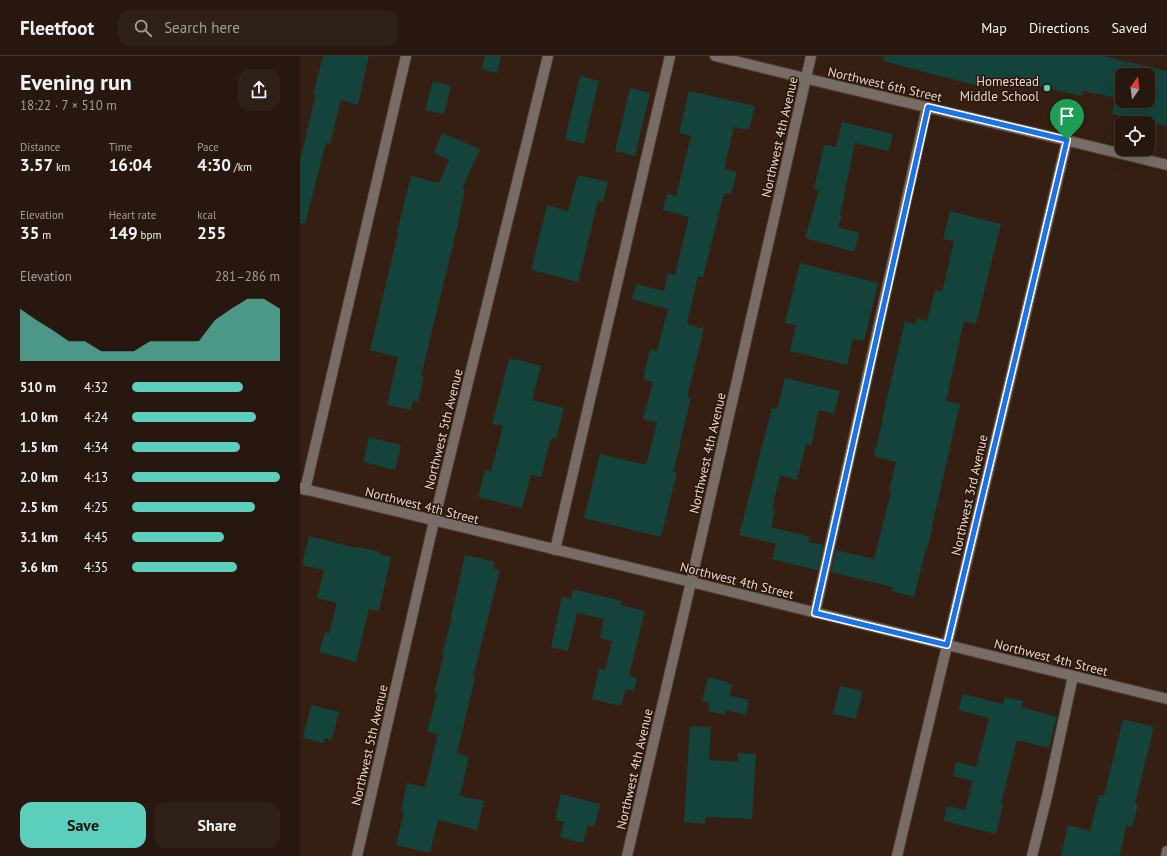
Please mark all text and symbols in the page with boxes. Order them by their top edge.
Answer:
search box [118,10,398,46]
text: Fleetfoot [20,16,94,40]
icon: search [132,17,154,39]
text: Search here [164,18,240,37]
text: Map [981,19,1007,37]
text: Directions [1029,19,1089,37]
text: Saved [1111,19,1147,37]
street label: Northwest 6th Street [826,63,944,106]
text: Evening run [20,68,132,96]
north arrow [1115,68,1155,108]
map controls [1115,68,1155,156]
button: share [238,69,280,111]
place label: Homestead Middle School [960,73,1039,105]
street label: Northwest 4th Avenue [757,75,802,199]
marker: Homestead Middle School [1042,83,1052,93]
text: 18:22 · 7 × 510 m [20,97,117,114]
pin [1050,99,1084,140]
icon: arrive [1056,105,1078,127]
button: locate [1115,116,1155,156]
text: Distance [20,140,60,154]
text: Time [109,140,132,154]
text: Pace [197,140,219,154]
text: 3.57 [20,154,53,176]
text: 16:04 [109,154,152,176]
text: 4:30 [197,154,231,176]
text: km [53,160,70,174]
text: /km [231,160,252,174]
text: Elevation [20,208,64,222]
text: Heart rate [109,208,156,222]
text: kcal [197,208,216,222]
text: 35 [20,222,39,244]
text: 149 [109,222,138,244]
text: 255 [197,222,226,244]
text: m [39,228,51,242]
text: bpm [138,228,161,242]
text: Elevation [20,268,72,285]
text: 281–286 m [215,268,280,285]
street label: Northwest 5th Avenue [420,367,467,491]
text: 510 m [20,379,56,396]
text: 4:32 [84,379,108,396]
street label: Northwest 4th Avenue [685,391,730,515]
text: 1.0 km [20,409,58,426]
text: 4:24 [84,409,108,426]
street label: Northwest 3rd Avenue [947,433,992,557]
text: 1.5 km [20,439,58,456]
text: 4:34 [84,439,108,456]
text: 2.0 km [20,469,58,486]
text: 4:13 [84,469,108,486]
street label: Northwest 4th Street [363,483,481,528]
text: 2.5 km [20,499,58,516]
text: 4:25 [84,499,108,516]
text: 3.1 km [20,529,58,546]
text: 4:45 [84,529,108,546]
street label: Northwest 4th Street [678,558,796,603]
text: 3.6 km [20,559,58,576]
text: 4:35 [84,559,108,576]
street label: Northwest 4th Street [992,635,1110,680]
street label: Northwest 5th Avenue [347,683,392,807]
street label: Northwest 4th Avenue [612,707,657,831]
button: Save [20,802,146,848]
button: Share [154,802,280,848]

